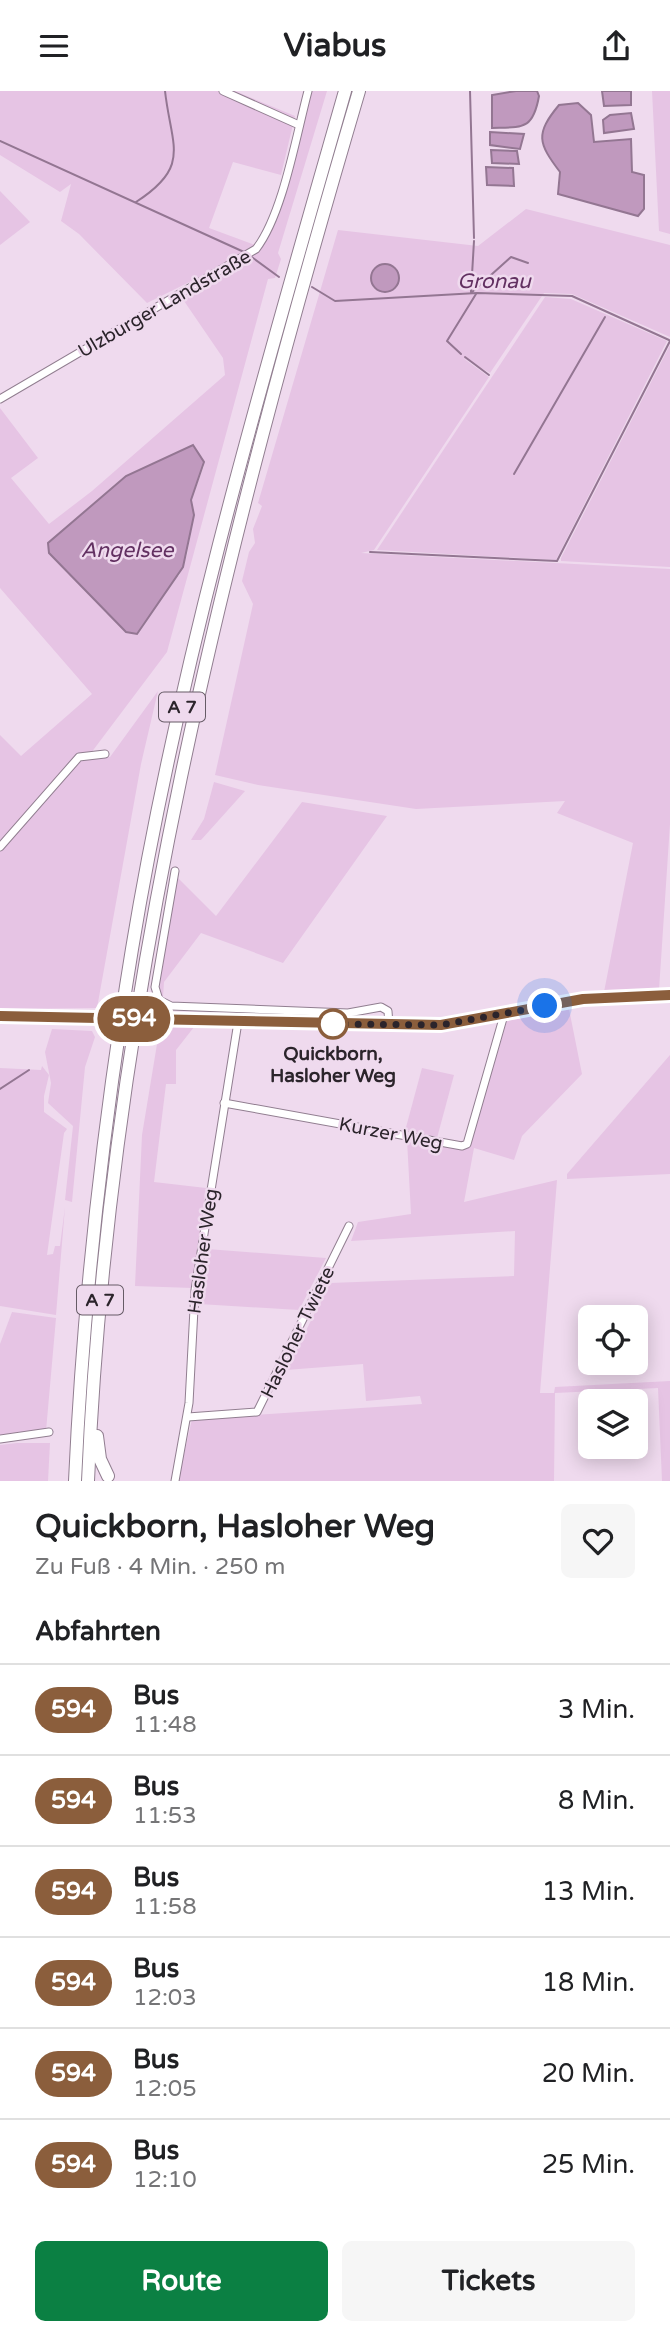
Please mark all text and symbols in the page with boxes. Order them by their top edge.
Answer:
icon: menu [35,27,73,65]
text: Viabus [284,27,386,65]
icon: share [597,27,635,65]
street label: Ulzburger Landstraße [74,245,255,362]
water label: Gronau [457,269,532,294]
water label: Angelsee [81,538,174,563]
road number: A 7 [159,693,205,721]
your location [527,988,562,1023]
line badge: 594 [94,996,174,1042]
text: 594 [111,1004,157,1033]
marker: Quickborn, Hasloher Weg [318,1009,348,1039]
place label: Quickborn, Hasloher Weg [270,1043,396,1088]
street label: Kurzer Weg [337,1113,444,1155]
street label: Hasloher Weg [183,1187,223,1315]
street label: Hasloher Twiete [257,1263,339,1402]
road number: A 7 [77,1285,123,1315]
map controls [578,1305,648,1459]
button: locate [578,1305,648,1375]
button: layers [578,1389,648,1459]
button: heart [561,1504,635,1578]
text: Quickborn, Hasloher Weg [35,1507,435,1546]
text: Zu Fuß · 4 Min. · 250 m [35,1553,285,1581]
text: Abfahrten [35,1616,161,1647]
text: Bus [133,1680,179,1711]
text: 3 Min. [558,1694,635,1725]
text: 594 [51,1695,96,1724]
text: 11:48 [133,1711,197,1739]
text: Bus [133,1771,179,1802]
text: 8 Min. [558,1785,635,1816]
text: 594 [51,1786,96,1815]
text: 11:53 [133,1802,197,1830]
text: Bus [133,1862,179,1893]
text: 13 Min. [542,1876,635,1907]
text: 594 [51,1877,96,1906]
text: 11:58 [133,1893,197,1921]
text: Bus [133,1953,179,1984]
text: 18 Min. [542,1967,635,1998]
text: 594 [51,1968,96,1997]
text: 12:03 [133,1984,197,2012]
text: Bus [133,2044,179,2075]
text: 20 Min. [542,2058,635,2089]
text: 594 [51,2059,96,2088]
text: 12:05 [133,2075,197,2103]
text: Bus [133,2135,179,2166]
text: 25 Min. [542,2149,635,2180]
text: 594 [51,2150,96,2179]
text: 12:10 [133,2166,197,2194]
button: Route [35,2241,328,2321]
button: Tickets [342,2241,635,2321]

